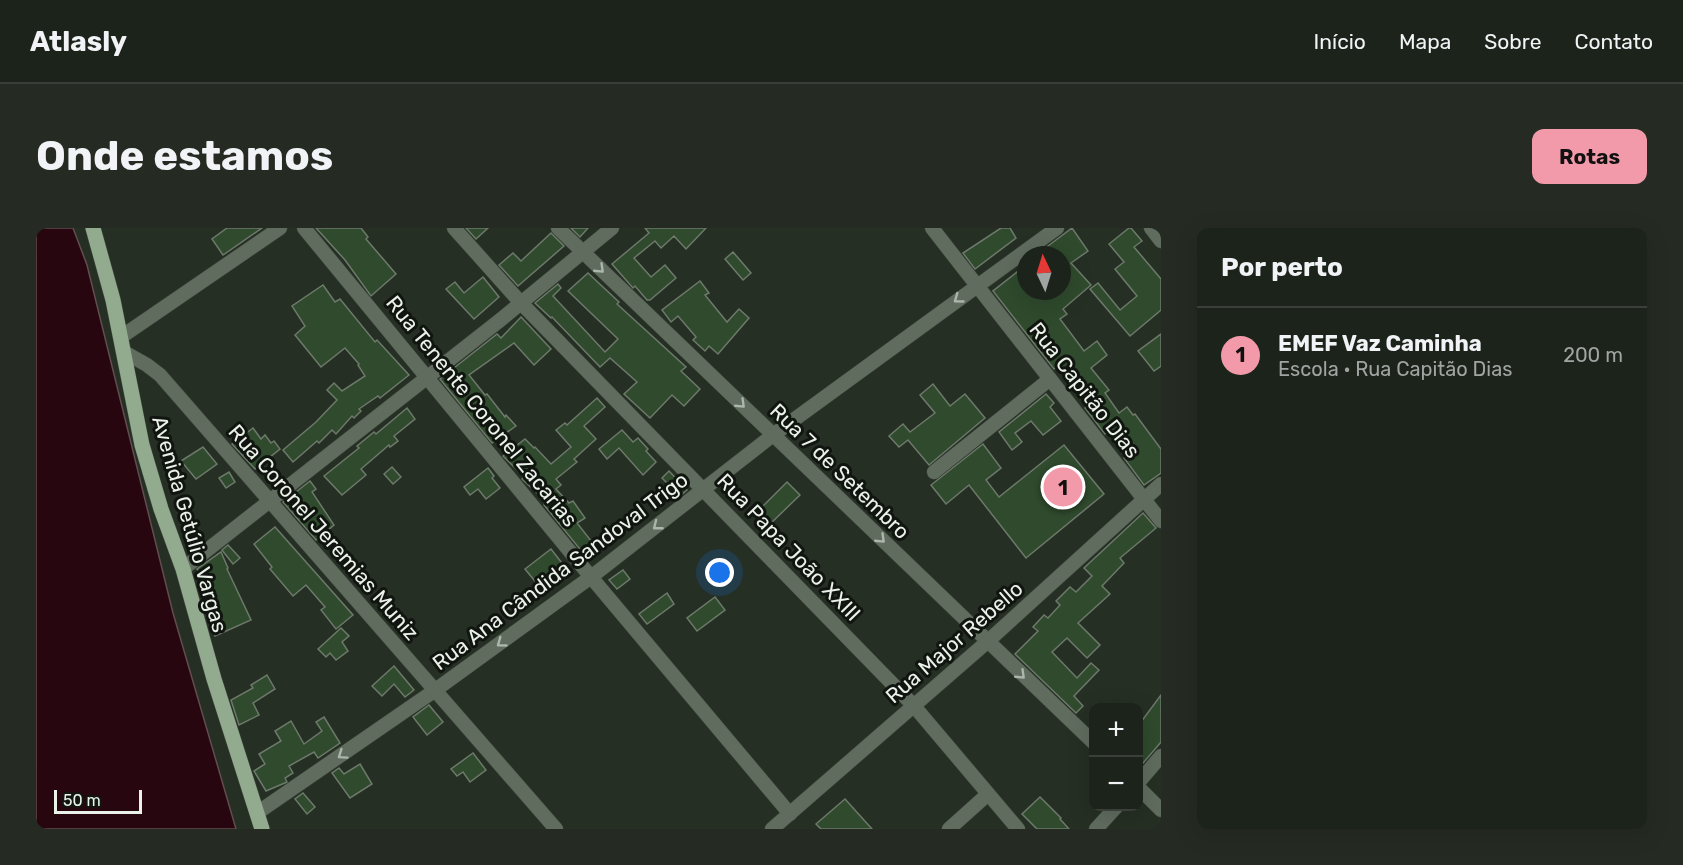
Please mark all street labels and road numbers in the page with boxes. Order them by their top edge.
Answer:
street label: Rua Tenente Coronel Zacarias [381,290,583,532]
street label: Rua Capitão Dias [1024,317,1146,463]
street label: Rua 7 de Setembro [765,398,915,544]
street label: Avenida Getúlio Vargas [147,413,233,635]
street label: Rua Coronel Jeremias Muniz [224,419,424,645]
street label: Rua Ana Cândida Sandoval Trigo [427,467,693,675]
street label: Rua Papa João XXIII [712,468,866,626]
street label: Rua Major Rebello [880,576,1028,708]

